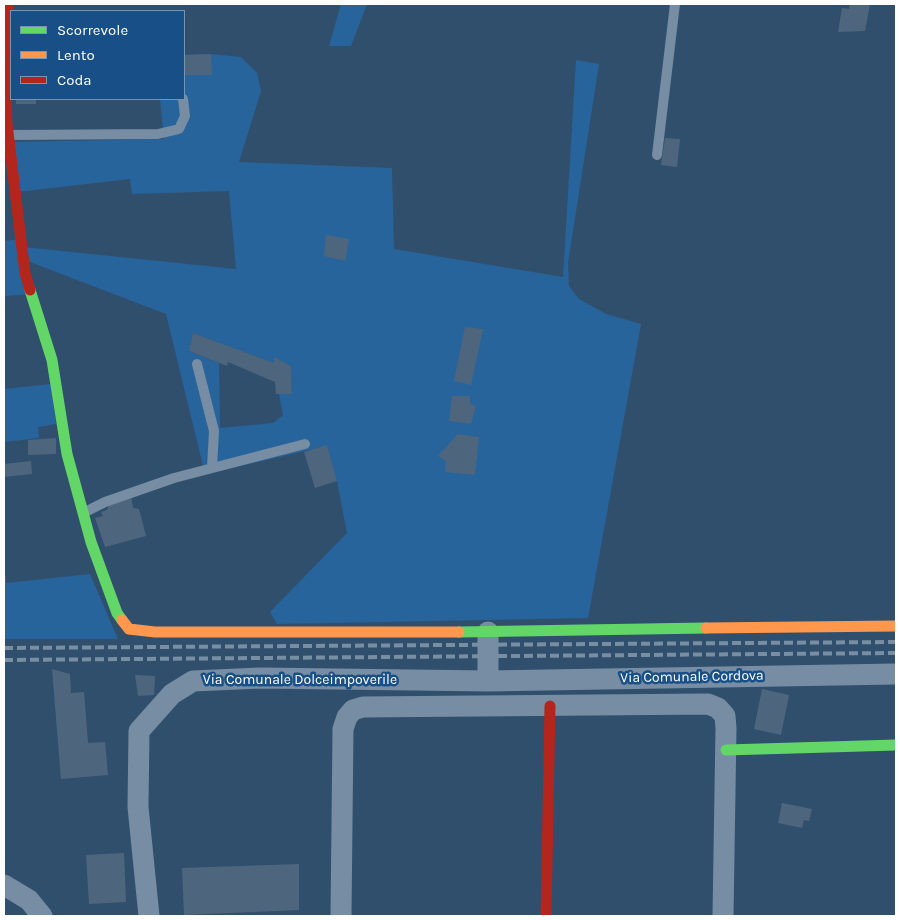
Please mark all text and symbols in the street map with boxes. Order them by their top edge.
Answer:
legend [10,10,185,100]
text: Scorrevole [57,21,128,39]
text: Lento [57,46,95,64]
text: Coda [57,71,92,89]
street label: Via Comunale Cordova [620,667,764,687]
street label: Via Comunale Dolceimpoverile [203,672,397,688]

